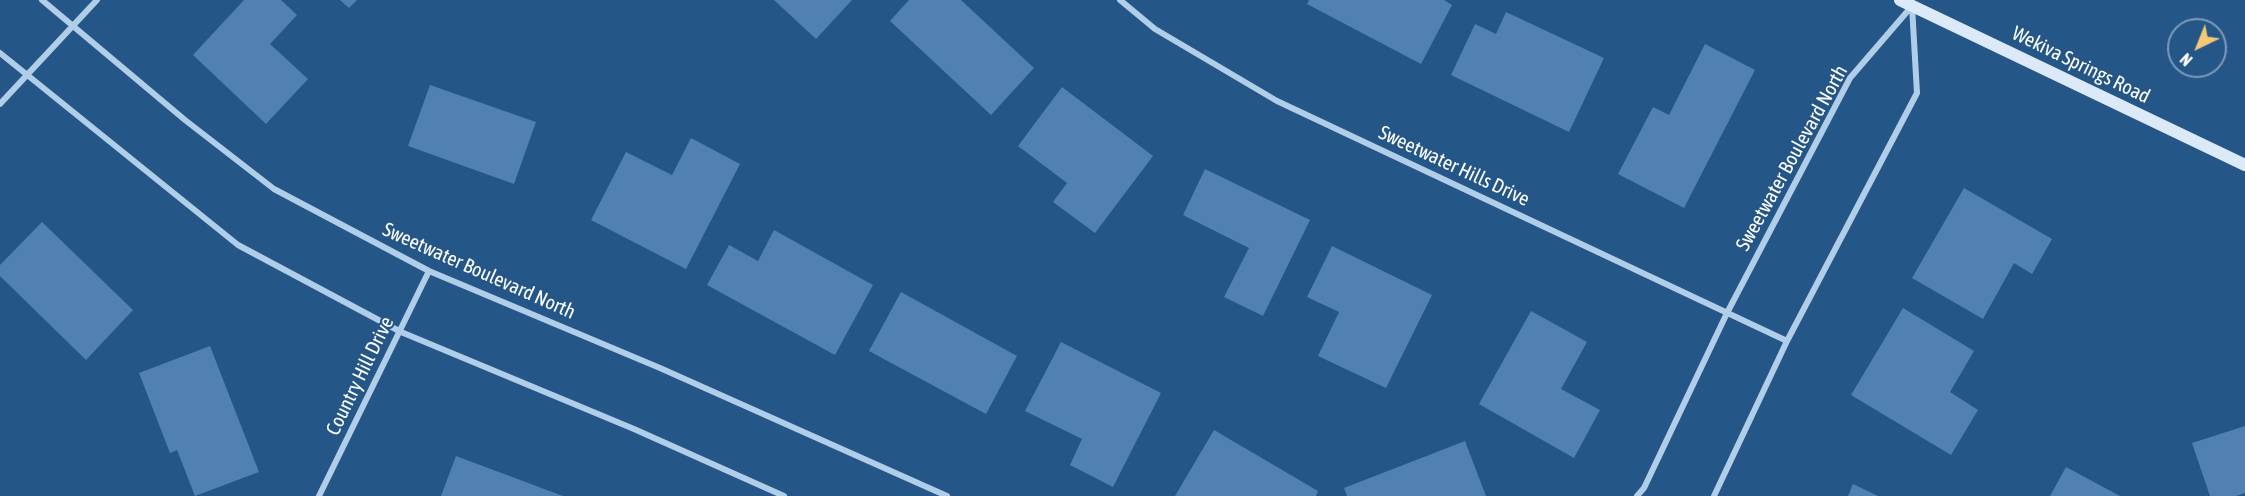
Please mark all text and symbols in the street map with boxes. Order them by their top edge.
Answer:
north arrow [2167,18,2227,78]
street label: Wekiva Springs Road [2008,21,2154,109]
text: N [2176,50,2196,70]
street label: Sweetwater Boulevard North [1731,61,1853,255]
street label: Sweetwater Hills Drive [1375,121,1533,211]
street label: Sweetwater Boulevard North [379,218,579,324]
street label: Country Hill Drive [321,313,399,439]

